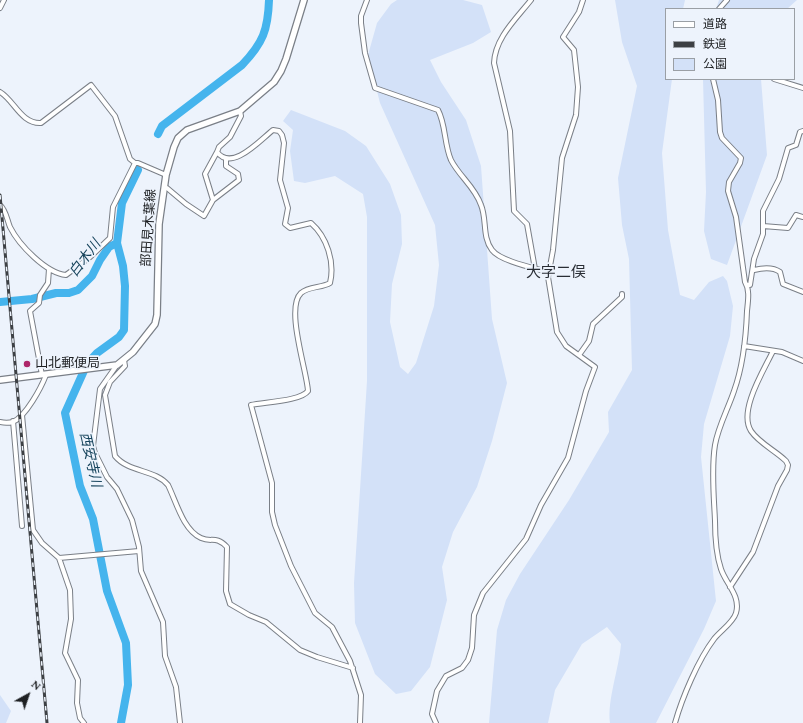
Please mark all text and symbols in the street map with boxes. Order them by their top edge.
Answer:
legend [665,8,795,80]
text: 道路 [703,15,727,34]
text: 鉄道 [703,35,727,54]
text: 公園 [703,55,727,74]
street label: 部田見木葉線 [139,189,161,267]
water label: 白木川 [67,237,105,281]
district label: 大字二俣 [526,265,586,283]
place label: 山北郵便局 [35,356,100,372]
marker: 山北郵便局 [22,359,32,369]
water label: 西安寺川 [75,431,103,489]
north arrow [8,675,48,715]
text: N [27,676,45,695]

